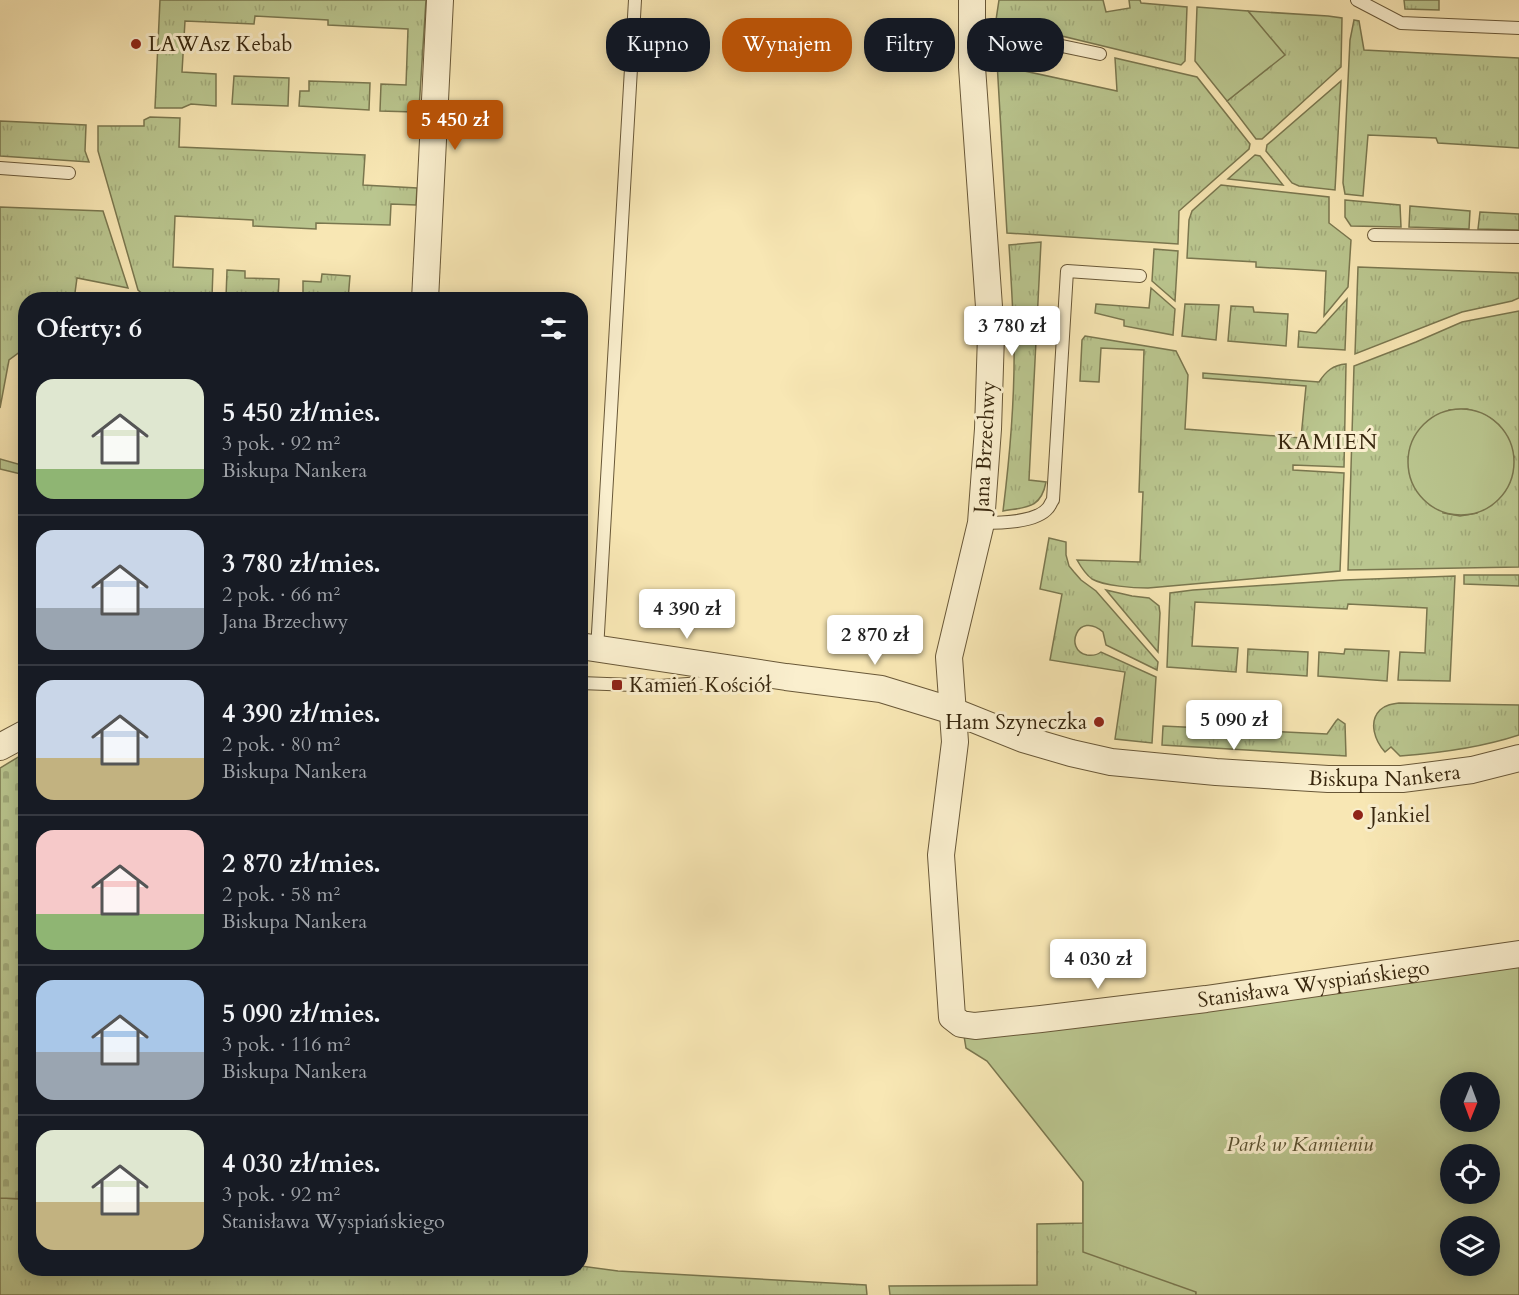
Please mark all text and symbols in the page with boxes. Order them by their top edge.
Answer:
chip: Kupno [606,18,710,72]
chip: Wynajem [722,18,852,72]
chip: Filtry [864,18,955,72]
chip: Nowe [967,18,1064,72]
place label: LAWAsz Kebab [148,30,293,59]
marker: LAWAsz Kebab [129,37,143,51]
pin: 5 450 zł [393,100,517,151]
text: 5 450 zł [421,106,489,133]
pin: 3 780 zł [950,306,1074,357]
text: Oferty: 6 [36,311,142,346]
icon: filters [537,312,570,345]
text: 3 780 zł [978,312,1046,339]
street label: Jana Brzechwy [967,380,1003,517]
text: 5 450 zł/mies. [222,395,381,430]
icon: home [84,403,156,475]
district label: KAMIEŃ [1277,427,1379,457]
text: 3 pok. · 92 m² [222,430,340,457]
text: Biskupa Nankera [222,457,367,484]
text: 3 780 zł/mies. [222,546,381,581]
icon: home [84,554,156,626]
text: 2 pok. · 66 m² [222,581,340,608]
pin: 4 390 zł [625,589,749,640]
text: 4 390 zł [653,595,721,622]
text: Jana Brzechwy [222,608,348,635]
pin: 2 870 zł [813,615,937,666]
text: 2 870 zł [841,621,909,648]
place label: Kamień Kościół [629,671,772,700]
marker: Kamień Kościół [610,678,624,692]
text: 4 390 zł/mies. [222,696,381,731]
pin: 5 090 zł [1172,700,1296,751]
icon: home [84,704,156,776]
text: 5 090 zł [1200,706,1268,733]
place label: Ham Szyneczka [945,708,1087,737]
marker: Ham Szyneczka [1092,715,1106,729]
text: 2 pok. · 80 m² [222,731,340,758]
street label: Biskupa Nankera [1307,757,1462,794]
text: Biskupa Nankera [222,758,367,785]
place label: Jankiel [1367,801,1430,830]
marker: Jankiel [1351,808,1365,822]
text: 2 870 zł/mies. [222,846,381,881]
icon: home [84,854,156,926]
text: 2 pok. · 58 m² [222,881,340,908]
text: Biskupa Nankera [222,908,367,935]
pin: 4 030 zł [1036,939,1160,990]
text: 4 030 zł [1064,945,1132,972]
street label: Stanisława Wyspiańskiego [1196,953,1431,1014]
text: 5 090 zł/mies. [222,996,381,1031]
icon: home [84,1004,156,1076]
text: 3 pok. · 116 m² [222,1031,350,1058]
text: Biskupa Nankera [222,1058,367,1085]
north arrow [1440,1072,1500,1132]
map controls [1440,1072,1500,1276]
park label: Park w Kamieniu [1226,1130,1374,1159]
button: locate [1440,1144,1500,1204]
text: 4 030 zł/mies. [222,1146,381,1181]
icon: home [84,1154,156,1226]
text: 3 pok. · 92 m² [222,1181,340,1208]
text: Stanisława Wyspiańskiego [222,1208,445,1235]
button: layers [1440,1216,1500,1276]

